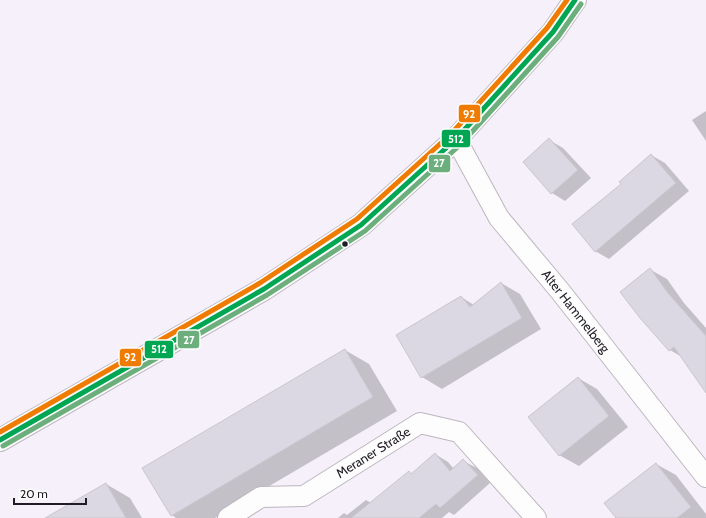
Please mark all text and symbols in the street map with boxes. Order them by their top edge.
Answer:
line badge: 92 [458,104,481,123]
text: 92 [463,107,475,121]
line badge: 512 [441,129,471,148]
text: 512 [448,132,464,146]
line badge: 27 [428,154,451,173]
text: 27 [433,156,445,170]
unlabelled marker [340,239,350,249]
street label: Alter Hammelberg [539,266,614,356]
line badge: 27 [177,330,200,349]
text: 27 [183,333,195,347]
line badge: 512 [144,340,174,359]
text: 512 [151,342,167,356]
line badge: 92 [119,348,142,367]
text: 92 [124,350,136,364]
street label: Meraner Straße [333,423,413,481]
scale bar [14,480,86,506]
text: 20 m [20,486,48,501]

